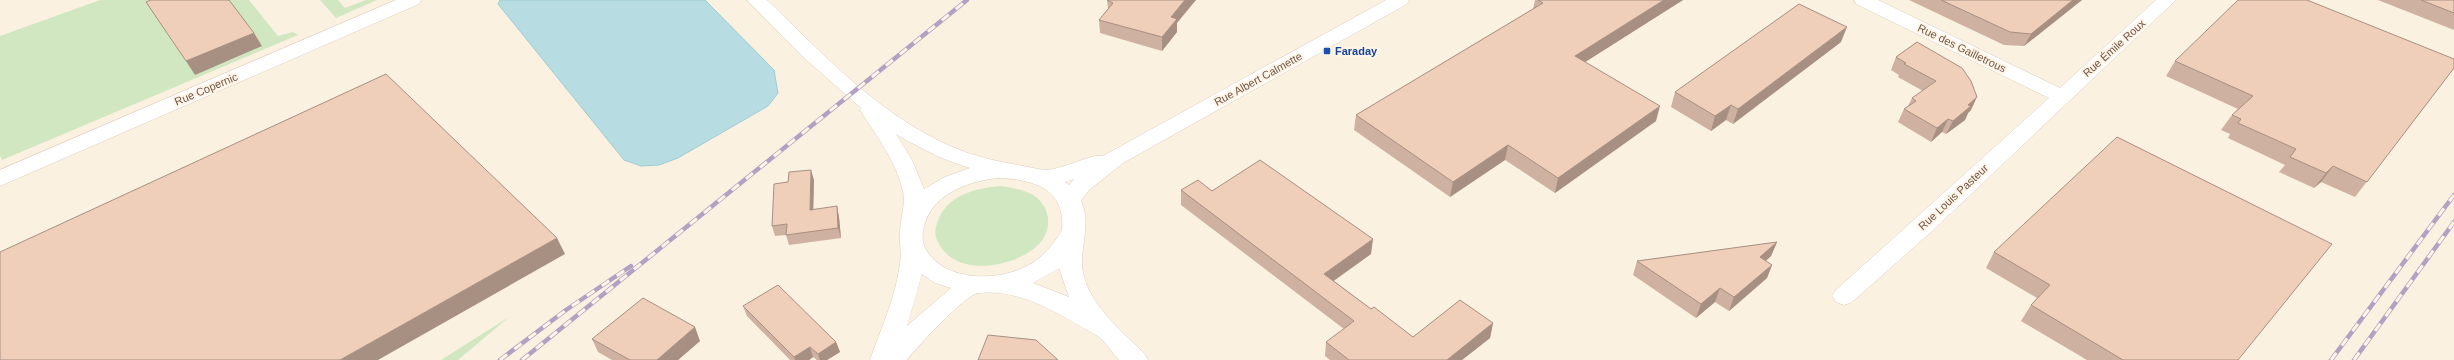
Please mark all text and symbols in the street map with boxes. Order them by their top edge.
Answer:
street label: Rue Émile Roux [2080,17,2148,79]
street label: Rue des Gailletrous [1916,21,2008,75]
place label: Faraday [1335,45,1378,57]
marker: Faraday [1322,46,1332,56]
street label: Rue Albert Calmette [1212,50,1304,108]
street label: Rue Copernic [173,70,240,108]
street label: Rue Louis Pasteur [1916,162,1990,232]

